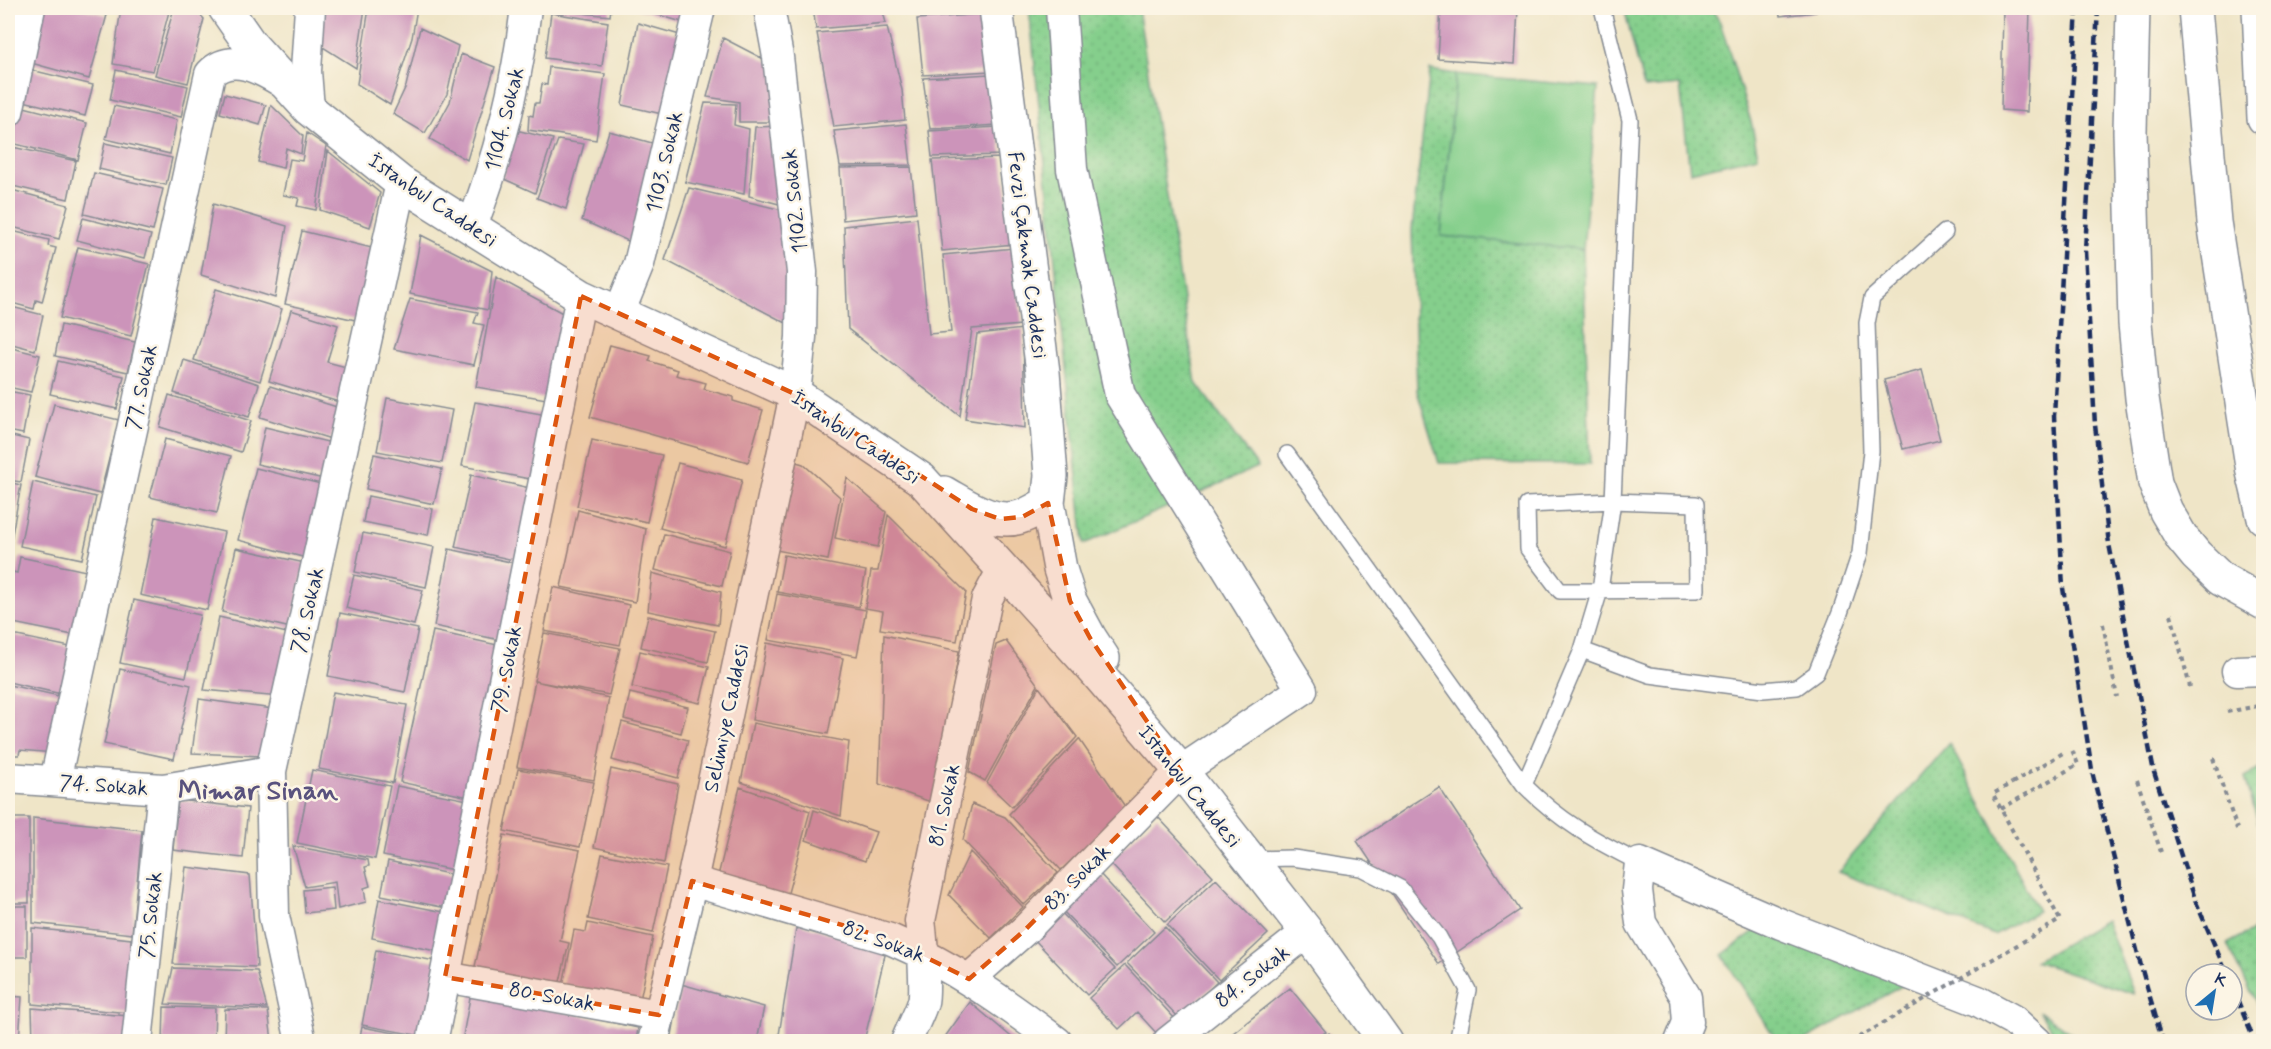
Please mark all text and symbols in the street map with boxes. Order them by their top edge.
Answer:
street label: 1104. Sokak [479,64,531,174]
street label: 1103. Sokak [640,109,690,216]
street label: İstanbul Caddesi [362,147,503,254]
street label: 1102. Sokak [776,147,814,254]
street label: Fevzi Çakmak Caddesi [1000,150,1054,360]
street label: 77. Sokak [119,342,165,432]
street label: İstanbul Caddesi [785,384,926,491]
street label: 78. Sokak [284,564,331,656]
street label: 79. Sokak [485,623,529,715]
street label: Selimiye Caddesi [698,641,756,795]
street label: İstanbul Caddesi [1131,719,1247,854]
street label: 81. Sokak [923,761,967,849]
street label: 74. Sokak [59,769,149,803]
district label: Mimar Sinan [178,774,339,809]
street label: 83. Sokak [1038,838,1117,917]
street label: 75. Sokak [133,870,169,960]
street label: 82. Sokak [838,914,929,970]
street label: 84. Sokak [1209,939,1296,1015]
north arrow [2184,962,2244,1022]
text: K [2211,968,2232,993]
street label: 80. Sokak [507,976,597,1018]

